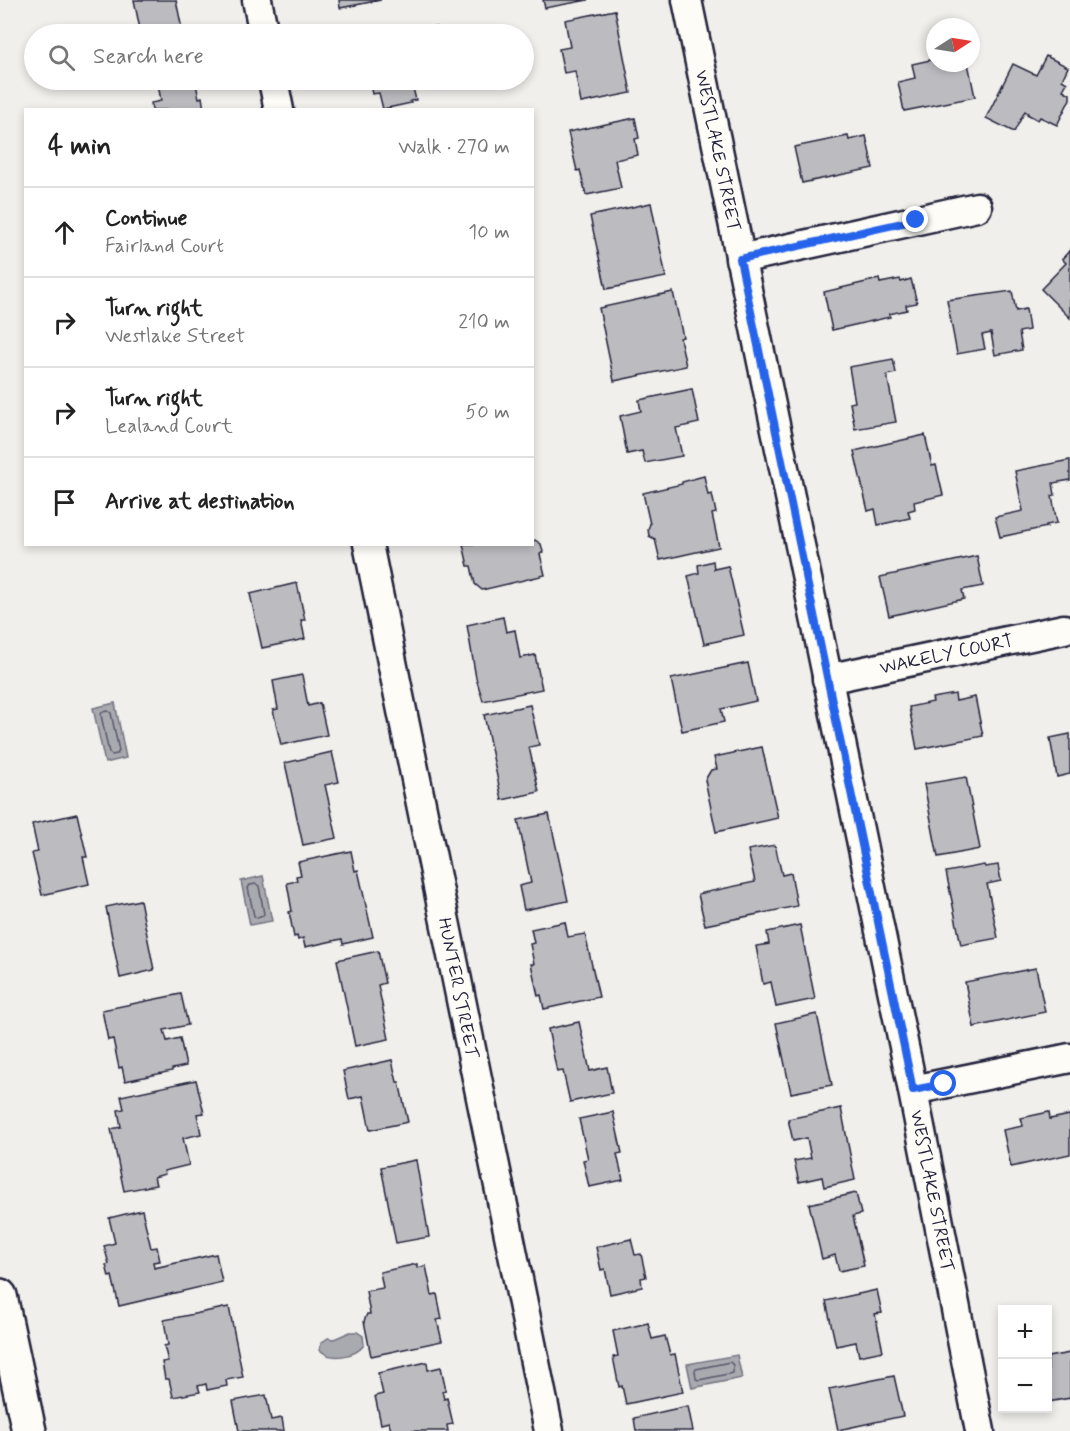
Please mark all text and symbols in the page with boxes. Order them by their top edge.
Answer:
north arrow [926,18,980,72]
search box [24,24,534,90]
icon: search [45,41,78,74]
text: Search here [93,43,204,71]
street label: WESTLAKE STREET [689,68,746,234]
text: 4 min [48,130,111,164]
text: Walk · 270 m [398,134,510,161]
text: Continue [105,205,187,233]
route end [902,206,928,232]
icon: ahead [48,216,81,249]
text: 10 m [468,219,510,246]
text: Fairland Court [105,233,224,260]
text: Turn right [105,295,203,323]
icon: right [48,306,81,339]
text: 210 m [458,309,510,336]
text: Westlake Street [105,323,245,350]
text: Turn right [105,385,203,413]
icon: right [48,396,81,429]
text: 50 m [465,399,510,426]
text: Lealand Court [105,413,233,440]
icon: arrive [48,486,81,519]
text: Arrive at destination [105,488,295,516]
street label: WAKELY COURT [878,629,1015,681]
street label: HUNTER STREET [432,916,484,1061]
route start [930,1070,956,1096]
street label: WESTLAKE STREET [904,1108,959,1274]
map controls [998,1305,1052,1413]
button: + [998,1305,1052,1359]
button: − [998,1359,1052,1413]

